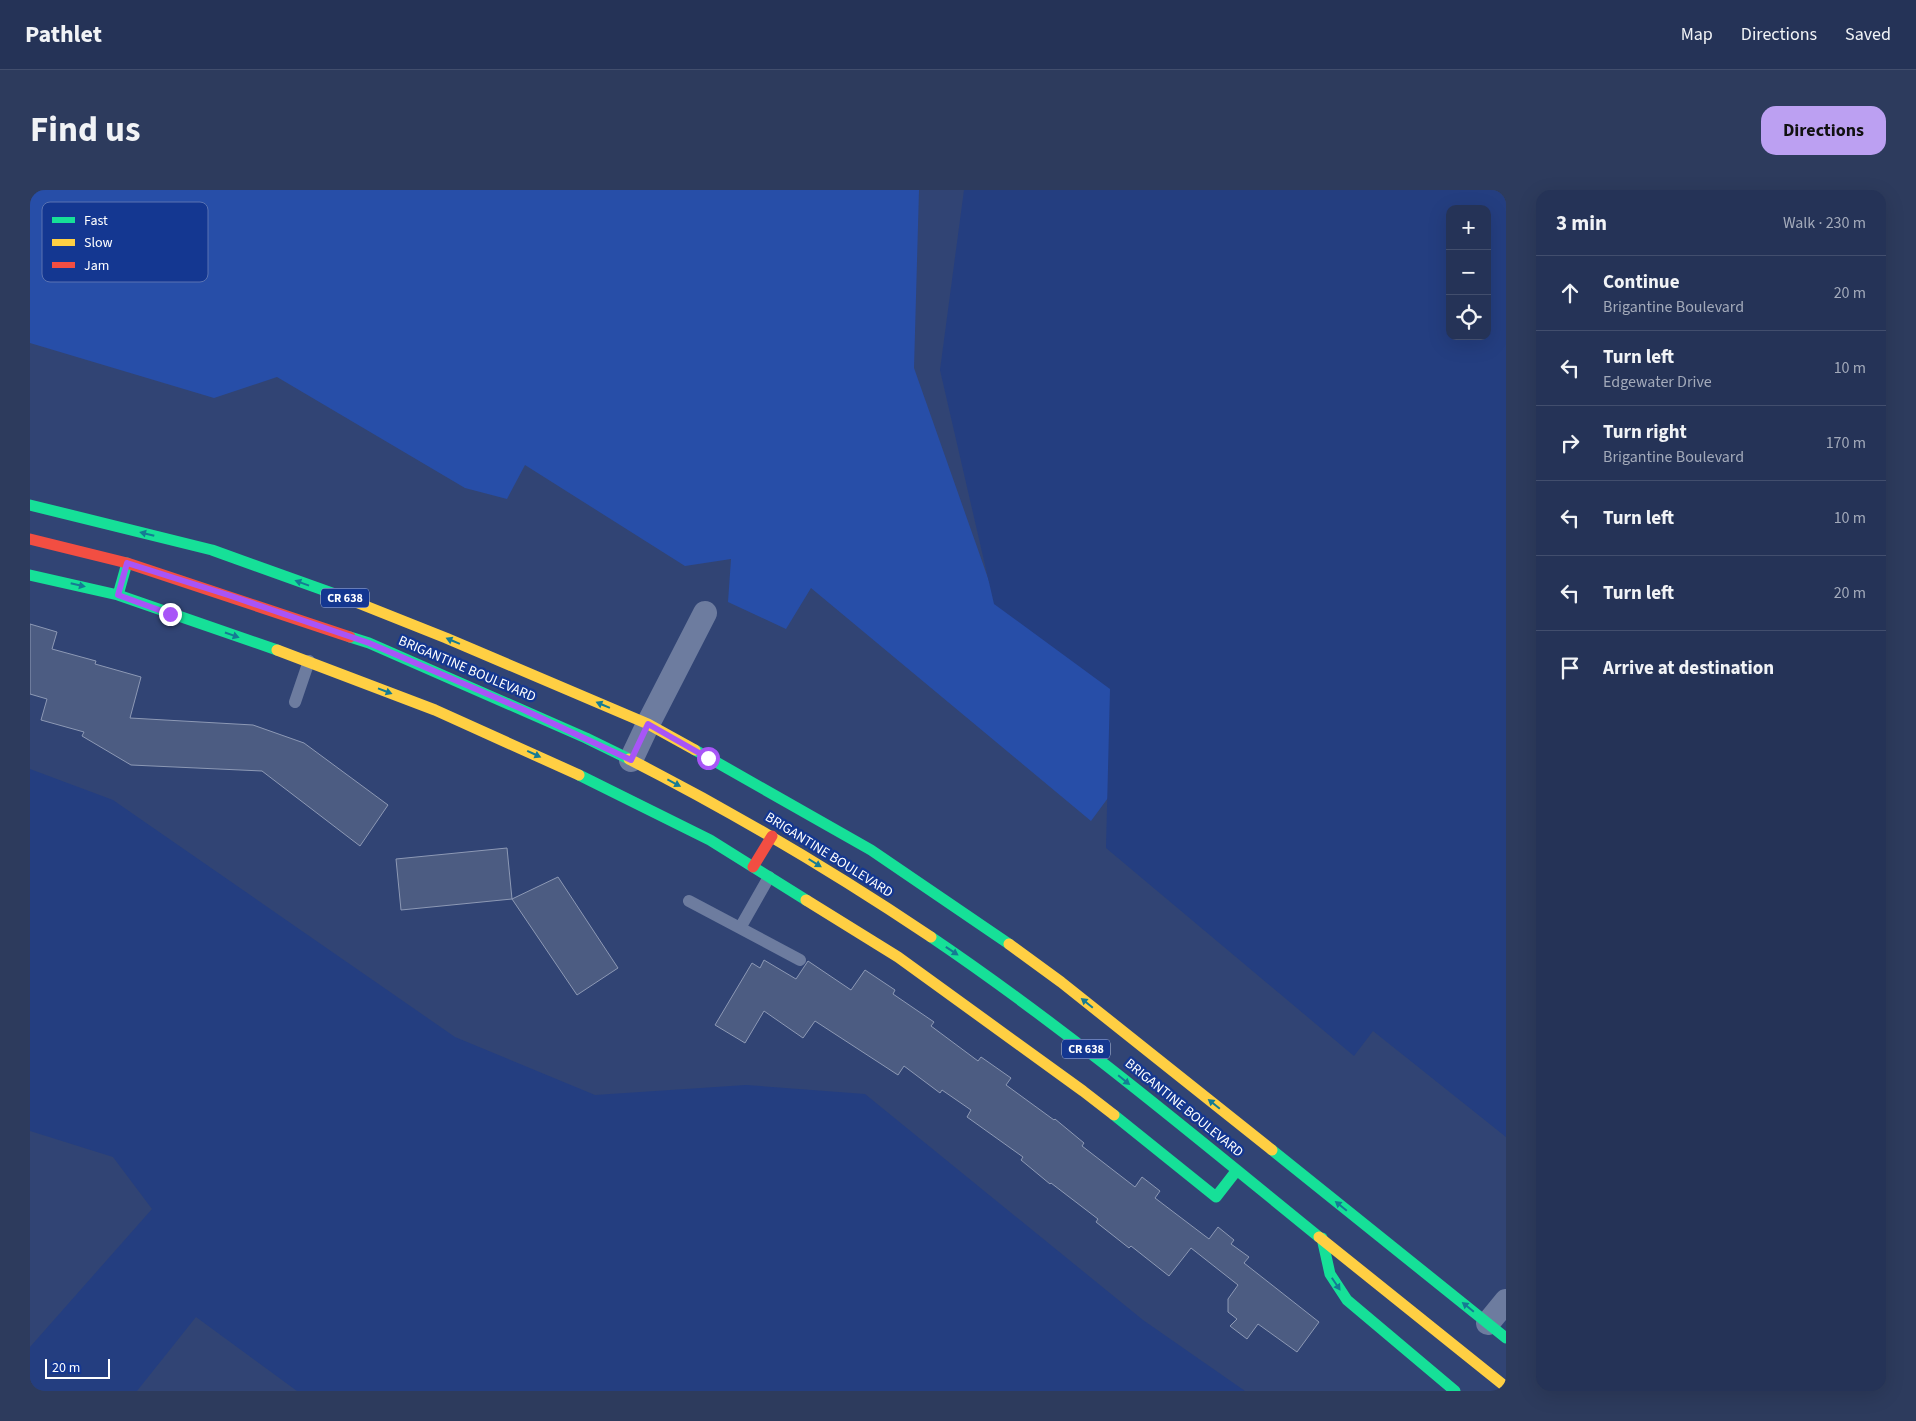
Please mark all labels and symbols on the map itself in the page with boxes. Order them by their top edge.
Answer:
legend [42,202,208,282]
text: Fast [84,211,108,231]
text: Slow [84,233,113,253]
text: Jam [84,256,109,276]
one-way arrow [139,530,154,538]
one-way arrow [294,579,309,587]
one-way arrow [70,581,85,589]
road number: CR 638 [321,588,369,608]
route end [159,603,182,626]
one-way arrow [225,631,240,639]
street label: BRIGANTINE BOULEVARD [395,631,539,707]
one-way arrow [446,637,460,645]
one-way arrow [378,687,393,695]
one-way arrow [596,700,610,708]
route start [697,747,720,770]
one-way arrow [527,751,541,759]
one-way arrow [667,779,681,787]
street label: BRIGANTINE BOULEVARD [761,807,897,903]
one-way arrow [809,859,822,868]
one-way arrow [945,946,959,956]
one-way arrow [1081,997,1094,1008]
road number: CR 638 [1062,1040,1110,1059]
street label: BRIGANTINE BOULEVARD [1120,1054,1248,1162]
one-way arrow [1118,1074,1131,1085]
one-way arrow [1208,1099,1221,1110]
one-way arrow [1335,1200,1348,1211]
one-way arrow [1331,1277,1341,1291]
one-way arrow [1461,1302,1475,1312]
scale bar [45,1356,110,1379]

